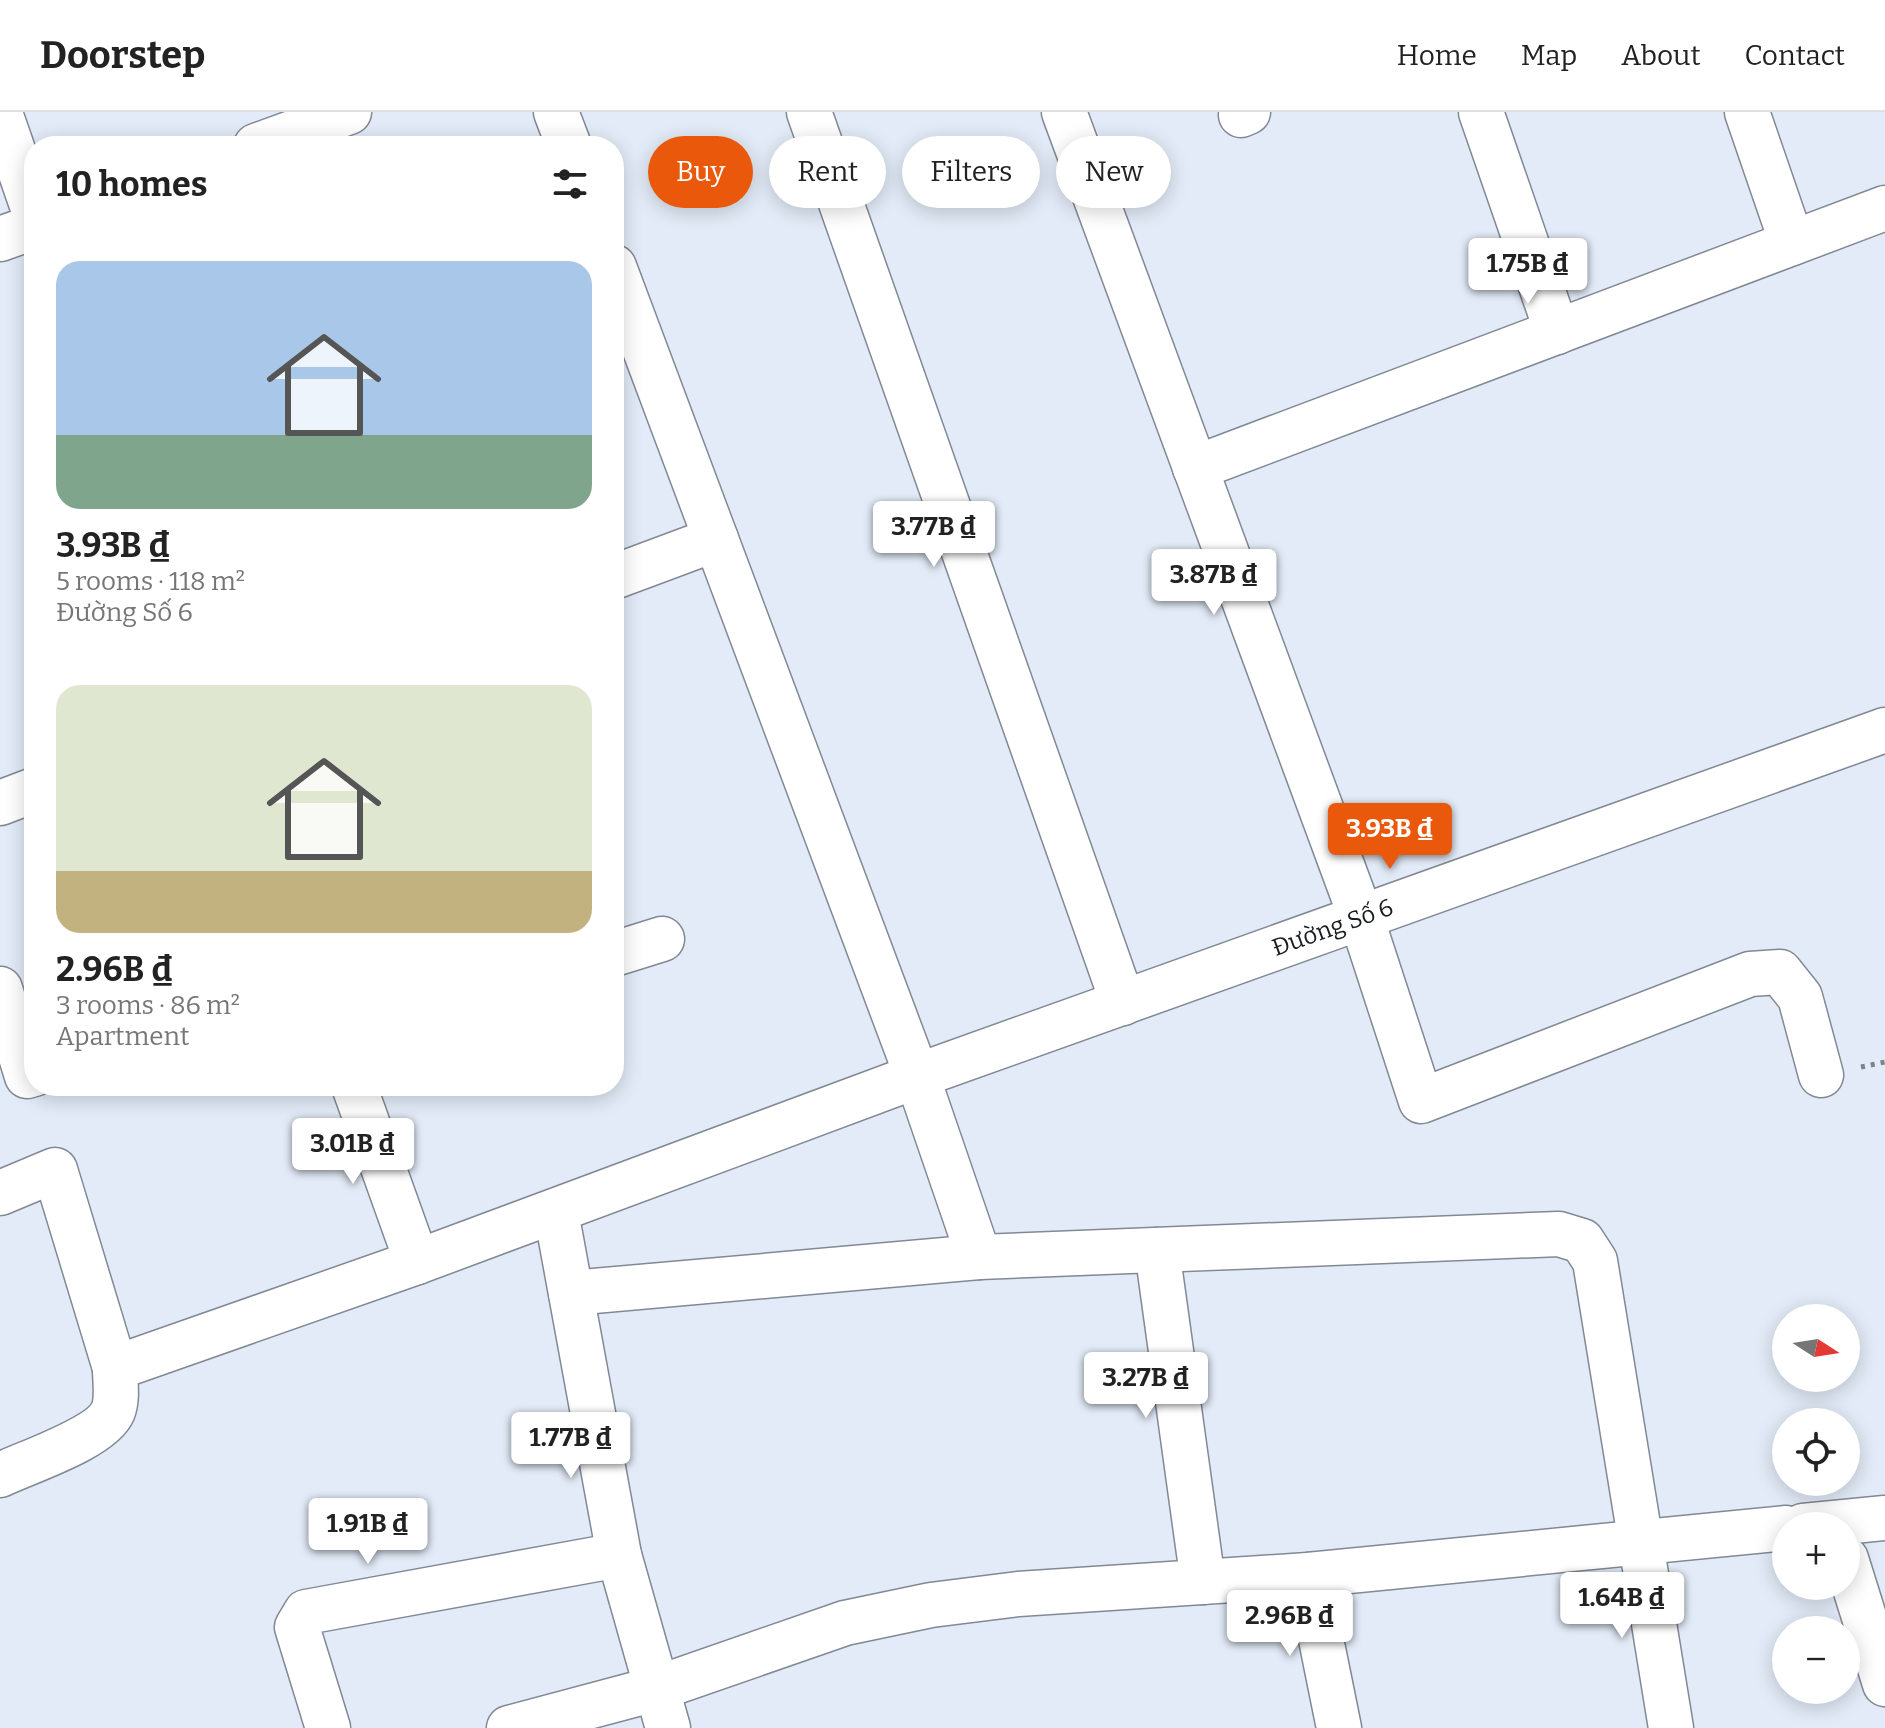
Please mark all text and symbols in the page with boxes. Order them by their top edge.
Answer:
text: Doorstep [40,32,205,78]
text: Home [1397,39,1477,72]
text: Map [1521,39,1577,72]
text: About [1621,39,1701,72]
text: Contact [1745,39,1845,72]
chip: Buy [648,136,753,208]
chip: Rent [769,136,886,208]
chip: Filters [902,136,1040,208]
chip: New [1056,136,1171,208]
icon: filters [548,162,592,206]
text: 10 homes [56,164,207,205]
pin: 1.75B ₫ [1454,238,1602,306]
text: 1.75B ₫ [1486,248,1570,279]
icon: home [252,313,396,457]
pin: 3.77B ₫ [860,501,1008,569]
text: 3.77B ₫ [891,511,977,542]
text: 3.93B ₫ [56,525,171,566]
pin: 3.87B ₫ [1140,549,1288,617]
text: 3.87B ₫ [1169,559,1259,590]
text: 5 rooms · 118 m² [56,566,245,597]
text: Đường Số 6 [56,597,193,628]
icon: home [252,737,396,881]
pin: 3.93B ₫ [1316,803,1464,871]
text: 3.93B ₫ [1346,813,1434,844]
street label: Đường Số 6 [1268,893,1397,962]
text: 2.96B ₫ [56,949,174,990]
text: 3 rooms · 86 m² [56,990,240,1021]
text: Apartment [56,1021,189,1052]
pin: 3.01B ₫ [279,1118,427,1186]
text: 3.01B ₫ [310,1128,396,1159]
north arrow [1772,1304,1860,1392]
map controls [1772,1304,1860,1704]
pin: 3.27B ₫ [1072,1352,1220,1420]
text: 3.27B ₫ [1102,1362,1190,1393]
button: locate [1772,1408,1860,1496]
pin: 1.77B ₫ [497,1412,645,1480]
text: 1.77B ₫ [529,1422,613,1453]
pin: 1.91B ₫ [294,1498,442,1566]
text: 1.91B ₫ [327,1508,409,1539]
button: + [1772,1512,1860,1600]
pin: 1.64B ₫ [1548,1572,1696,1640]
text: 1.64B ₫ [1578,1582,1666,1613]
pin: 2.96B ₫ [1216,1590,1364,1658]
text: 2.96B ₫ [1245,1600,1335,1631]
button: − [1772,1616,1860,1704]

